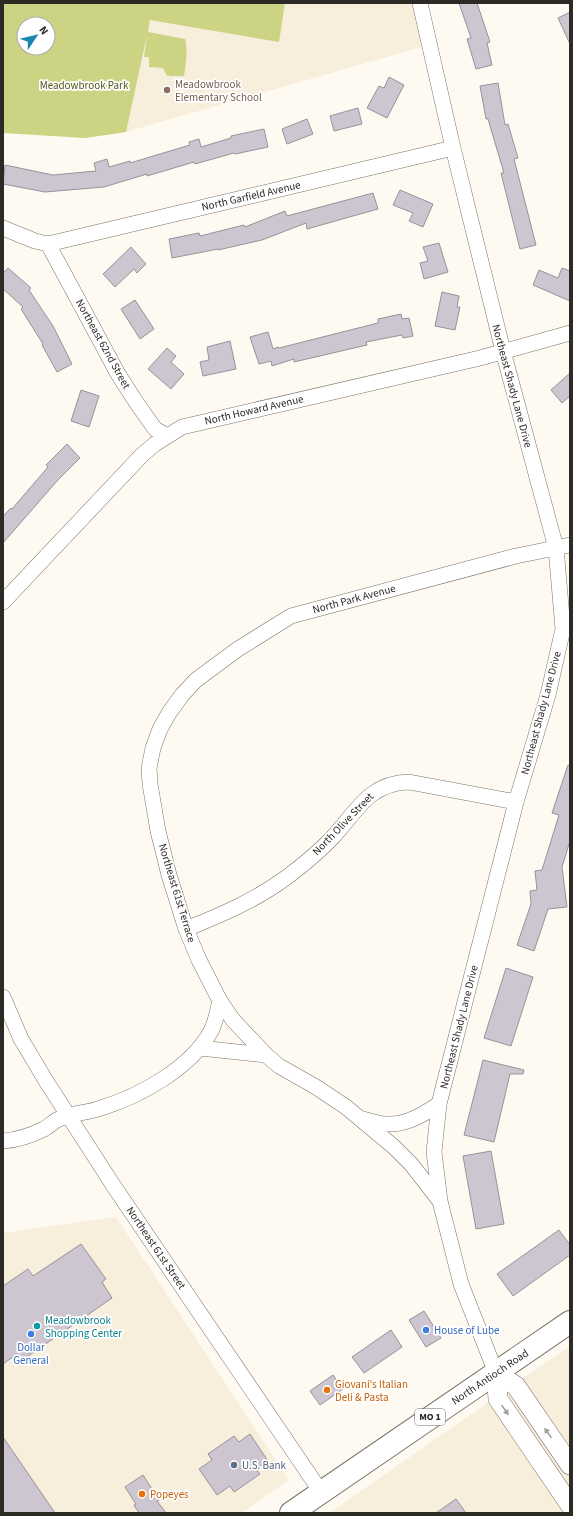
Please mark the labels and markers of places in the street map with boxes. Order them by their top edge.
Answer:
place label: Meadowbrook Elementary School [175,77,262,105]
marker: Meadowbrook Elementary School [162,85,172,95]
place label: Meadowbrook Shopping Center [45,1313,122,1341]
marker: Meadowbrook Shopping Center [32,1321,42,1331]
place label: House of Lube [434,1323,500,1338]
marker: House of Lube [421,1325,431,1335]
marker: Dollar General [26,1329,36,1339]
place label: Dollar General [13,1340,49,1368]
place label: Giovani's Italian Deli & Pasta [335,1377,408,1405]
marker: Giovani's Italian Deli & Pasta [322,1385,332,1395]
place label: U.S. Bank [242,1458,286,1473]
marker: U.S. Bank [229,1460,239,1470]
place label: Popeyes [150,1487,189,1502]
marker: Popeyes [137,1489,147,1499]

